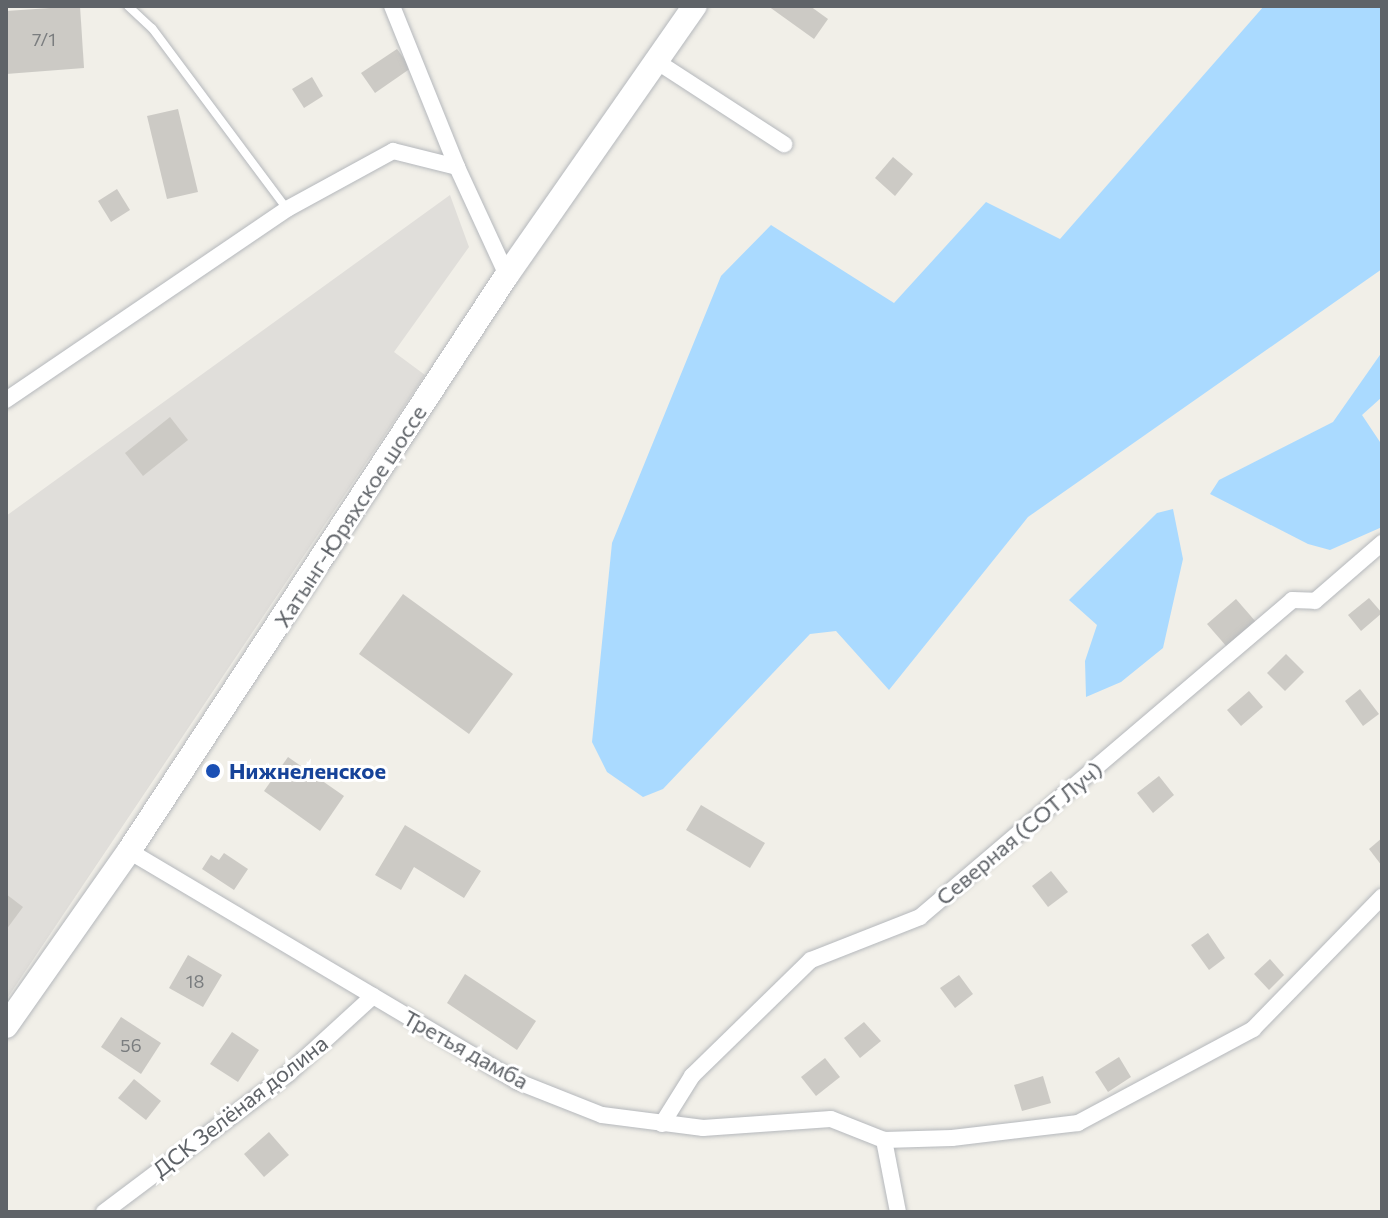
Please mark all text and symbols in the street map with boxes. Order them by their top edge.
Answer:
house number: 7/1 [32,28,56,50]
street label: Хатынг-Юряхское шоссе [268,400,432,632]
street label: Северная (СОТ Луч) [930,756,1108,910]
place label: Нижнеленское [229,758,386,784]
marker: Нижнеленское [204,762,222,780]
house number: 18 [186,970,204,992]
street label: Третья дамба [399,1004,533,1094]
street label: ДСК Зелёная долина [147,1030,333,1182]
house number: 56 [120,1034,142,1056]

